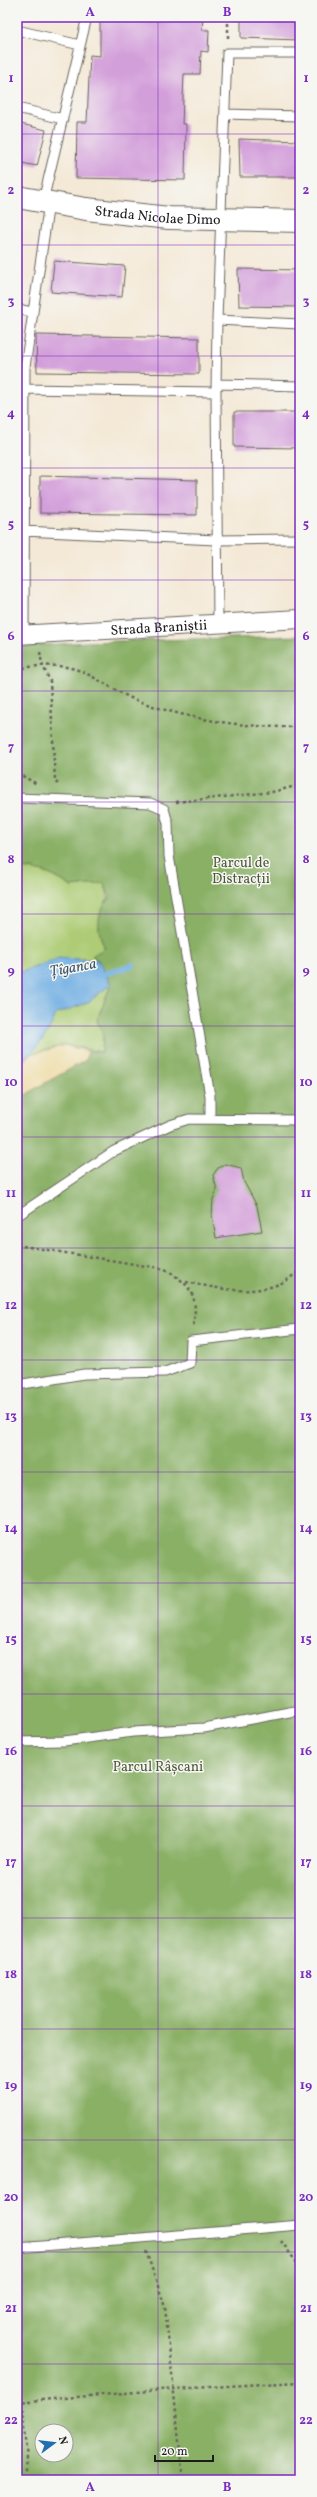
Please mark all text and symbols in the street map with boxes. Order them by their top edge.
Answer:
text: A [85,4,95,22]
text: B [223,4,232,22]
text: 1 [8,70,14,88]
text: 1 [303,70,309,88]
text: 2 [8,182,15,200]
text: 2 [303,182,310,200]
street label: Strada Nicolae Dimo [94,202,221,230]
text: 3 [8,293,15,311]
text: 3 [303,293,310,311]
text: 4 [7,405,15,423]
text: 4 [302,405,310,423]
text: 5 [8,516,14,534]
text: 5 [303,516,309,534]
street label: Strada Braniștii [110,616,208,641]
text: 6 [7,628,15,646]
text: 6 [302,628,310,646]
text: 7 [8,739,14,757]
text: 7 [303,739,309,757]
text: 8 [7,851,15,869]
text: 8 [302,851,310,869]
park label: Parcul de Distracții [212,854,270,889]
water label: Țîganca [48,954,98,983]
text: 9 [7,962,15,980]
text: 9 [302,962,310,980]
text: 10 [4,1074,18,1092]
text: 10 [299,1074,313,1092]
text: 11 [6,1185,16,1203]
text: 11 [301,1185,311,1203]
text: 12 [5,1297,17,1315]
text: 12 [300,1297,312,1315]
text: 13 [5,1408,17,1426]
text: 13 [300,1408,312,1426]
text: 14 [4,1520,18,1538]
text: 14 [299,1520,313,1538]
text: 15 [5,1631,17,1649]
text: 15 [300,1631,312,1649]
text: 16 [5,1743,17,1761]
text: 16 [300,1743,312,1761]
park label: Parcul Râșcani [113,1758,203,1777]
text: 17 [5,1854,17,1872]
text: 17 [300,1854,312,1872]
text: 18 [5,1966,17,1984]
text: 18 [300,1966,312,1984]
text: 19 [5,2077,17,2095]
text: 19 [300,2077,312,2095]
text: 20 [4,2189,18,2207]
text: 20 [299,2189,313,2207]
text: 21 [5,2300,17,2318]
text: 21 [300,2300,312,2318]
text: 22 [4,2412,18,2430]
text: 22 [299,2412,313,2430]
north arrow [34,2423,74,2463]
text: N [54,2435,70,2447]
scale bar [155,2437,213,2463]
text: 20 m [161,2444,188,2460]
text: A [85,2479,95,2497]
text: B [223,2479,232,2497]

